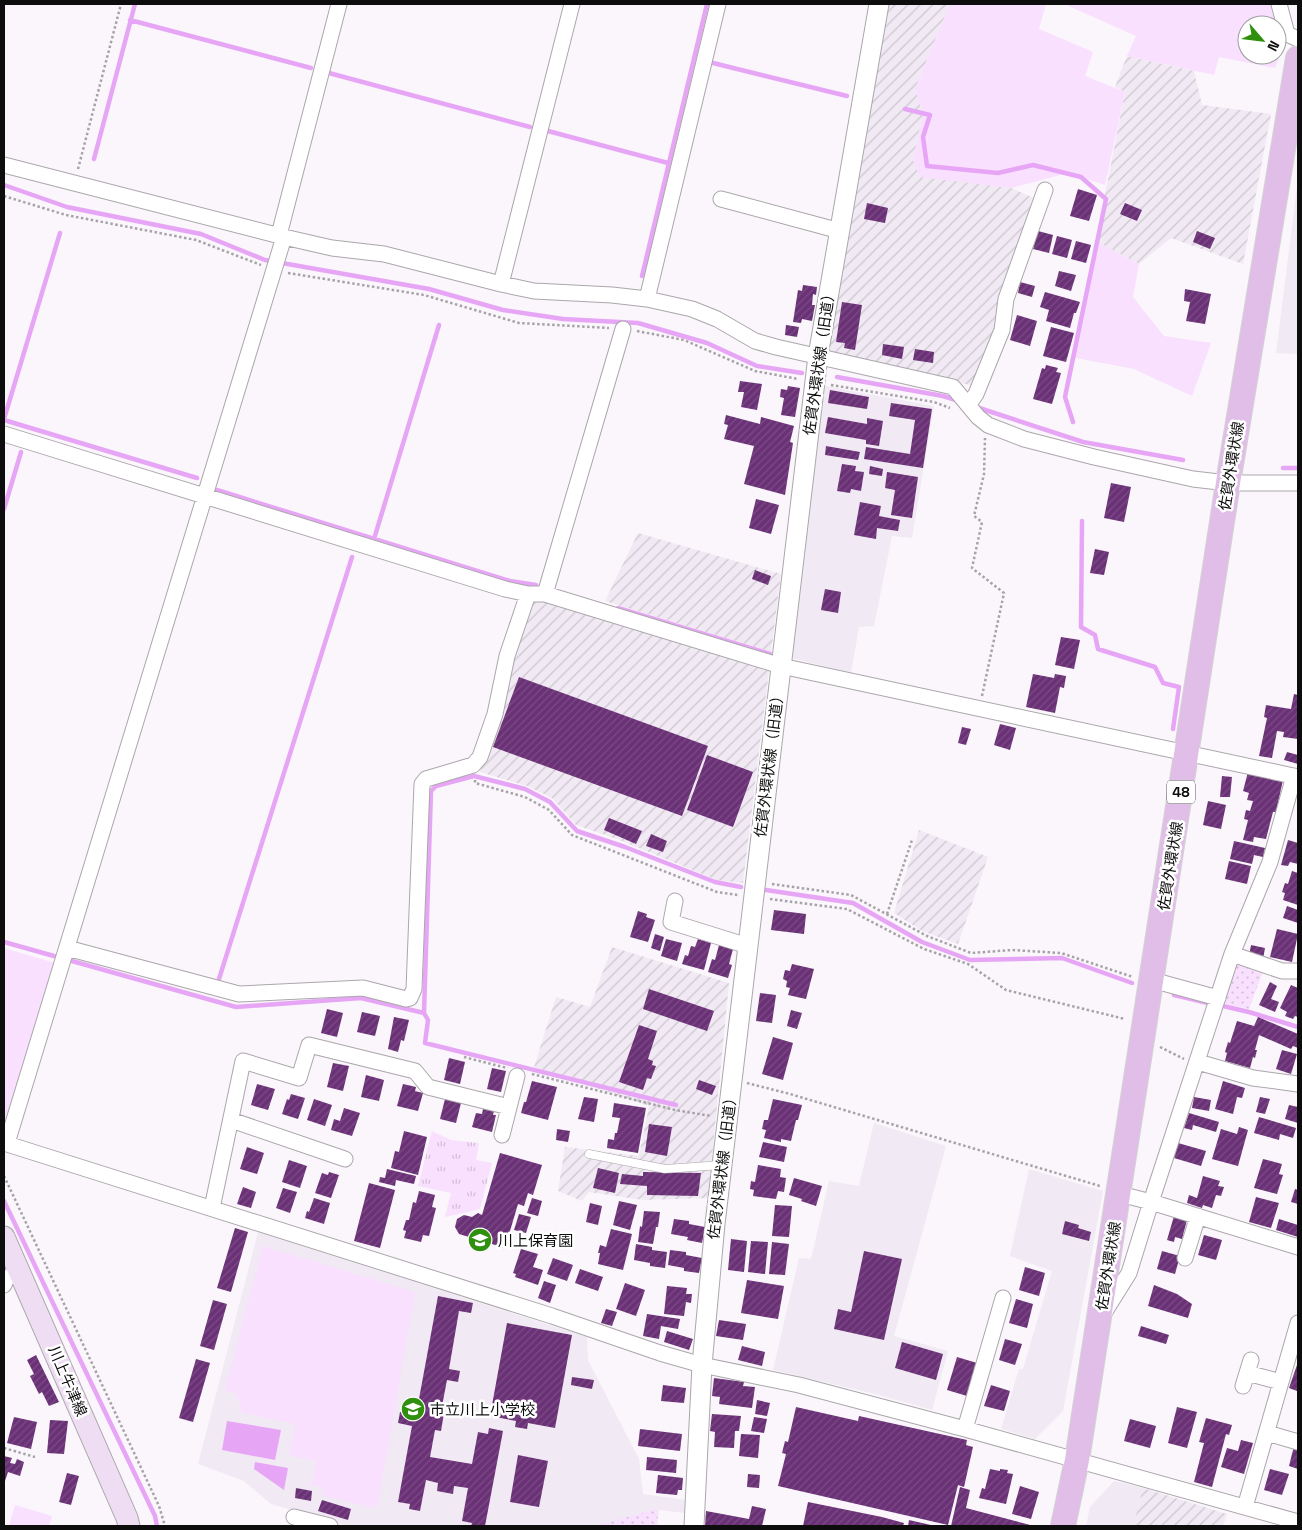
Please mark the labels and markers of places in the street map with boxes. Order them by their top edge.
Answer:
school or university icon: 川上保育園 [467,1227,493,1253]
place label: 川上保育園 [498,1231,573,1250]
school or university icon: 市立川上小学校 [400,1396,426,1422]
place label: 市立川上小学校 [430,1400,535,1419]

